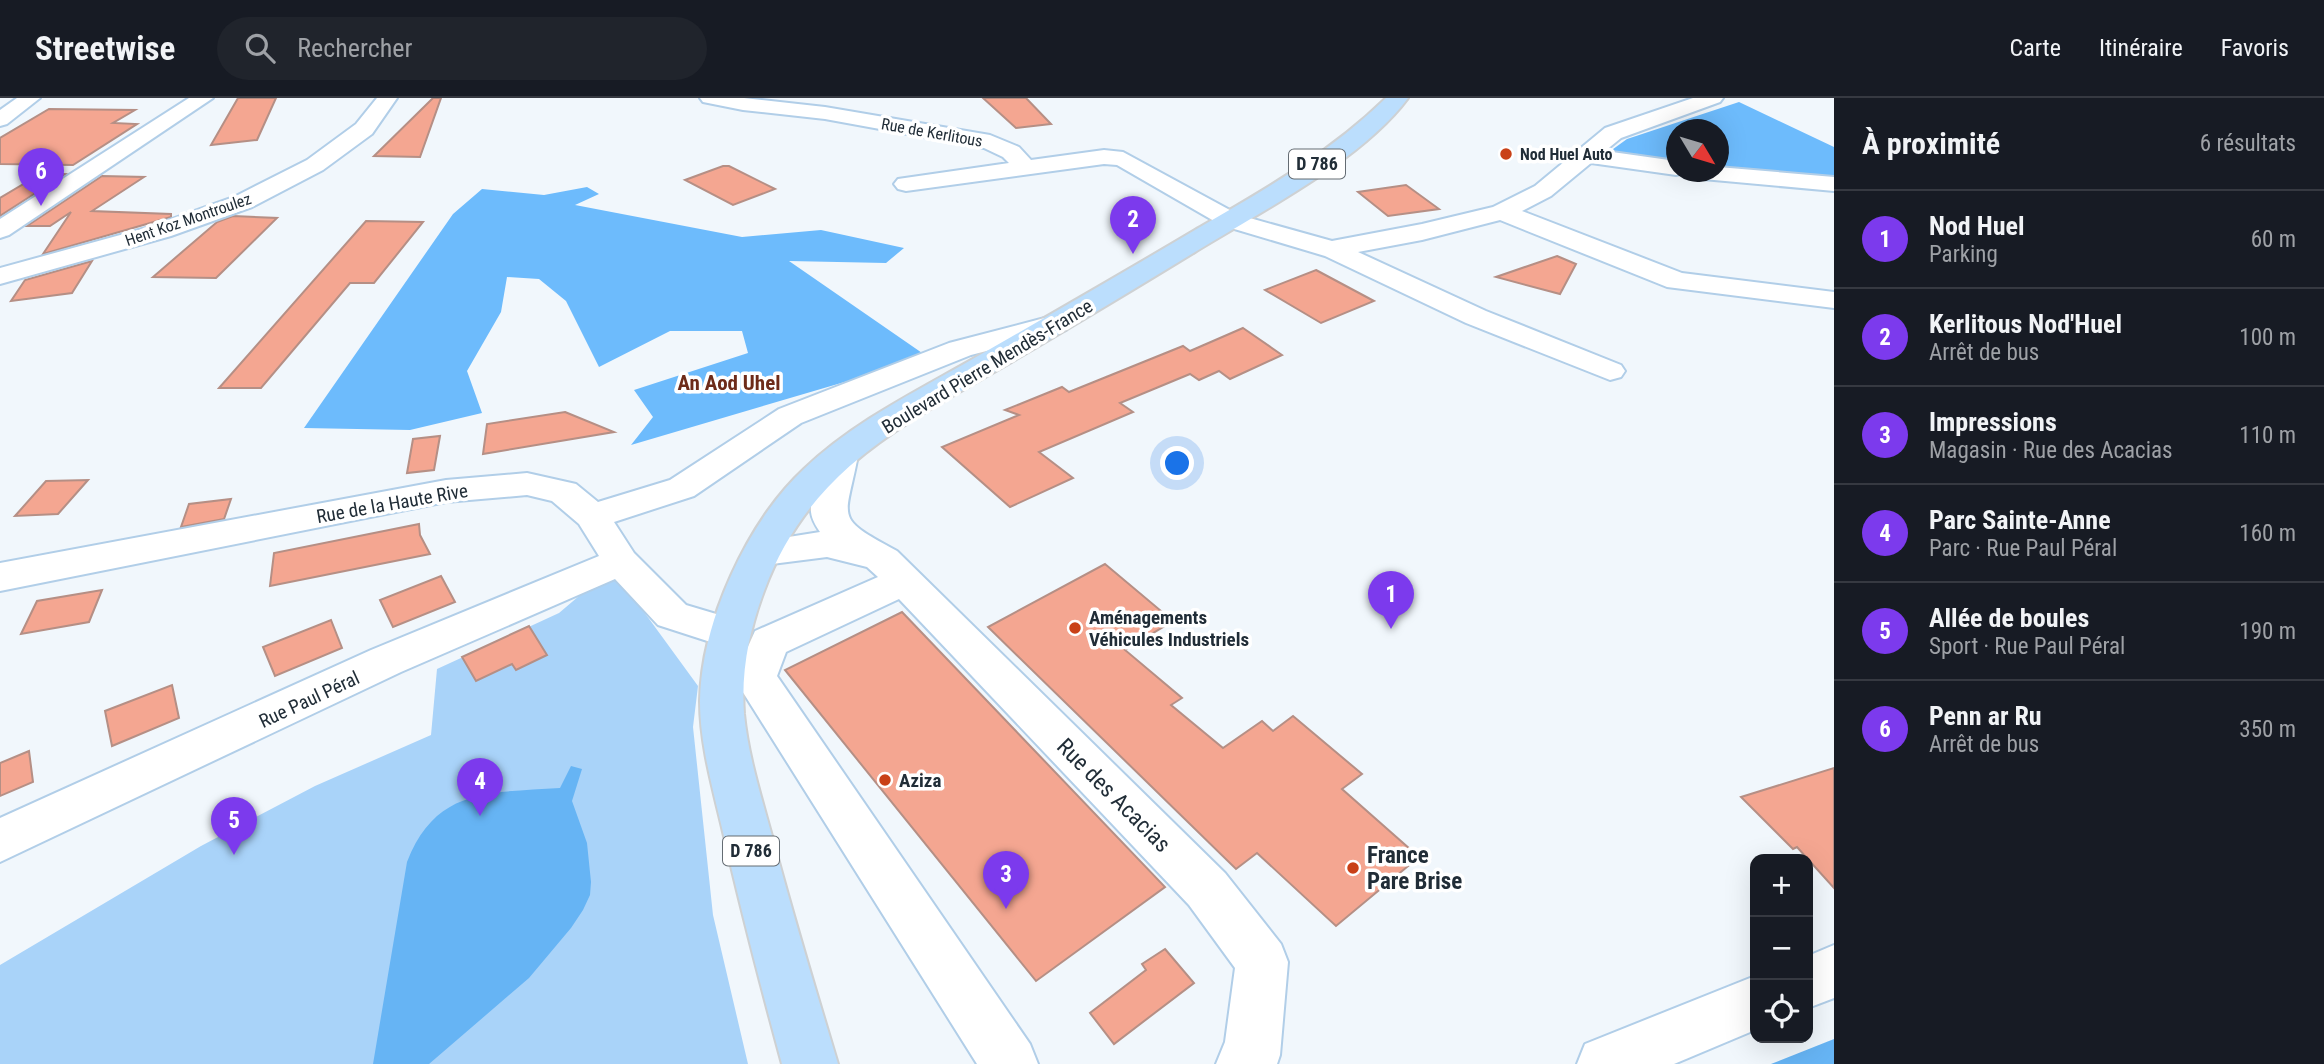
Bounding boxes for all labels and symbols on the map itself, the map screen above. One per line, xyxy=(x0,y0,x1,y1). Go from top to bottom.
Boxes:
street label: Rue de Kerlitous xyxy=(880,114,984,151)
north arrow xyxy=(1666,119,1729,182)
place label: Nod Huel Auto xyxy=(1520,145,1612,164)
marker: Nod Huel Auto xyxy=(1498,146,1514,162)
pin: 6 xyxy=(18,148,64,206)
road number: D 786 xyxy=(1289,150,1345,178)
street label: Hent Koz Montroulez xyxy=(123,189,254,250)
pin: 2 xyxy=(1110,196,1156,254)
street label: Boulevard Pierre Mendès-France xyxy=(878,294,1097,439)
district label: An Aod Uhel xyxy=(677,371,781,395)
your location xyxy=(1160,446,1194,480)
street label: Rue de la Haute Rive xyxy=(315,479,470,528)
pin: 1 xyxy=(1368,571,1414,629)
place label: Aménagements Véhicules Industriels xyxy=(1089,606,1249,651)
marker: Aménagements Véhicules Industriels xyxy=(1067,620,1083,636)
street label: Rue Paul Péral xyxy=(255,666,363,733)
street label: Rue des Acacias xyxy=(1051,733,1176,858)
pin: 4 xyxy=(457,758,503,816)
place label: Aziza xyxy=(899,769,941,792)
marker: Aziza xyxy=(877,772,893,788)
pin: 5 xyxy=(211,797,257,855)
road number: D 786 xyxy=(723,836,779,866)
place label: France Pare Brise xyxy=(1367,842,1462,895)
pin: 3 xyxy=(983,851,1029,909)
marker: France Pare Brise xyxy=(1345,860,1361,876)

